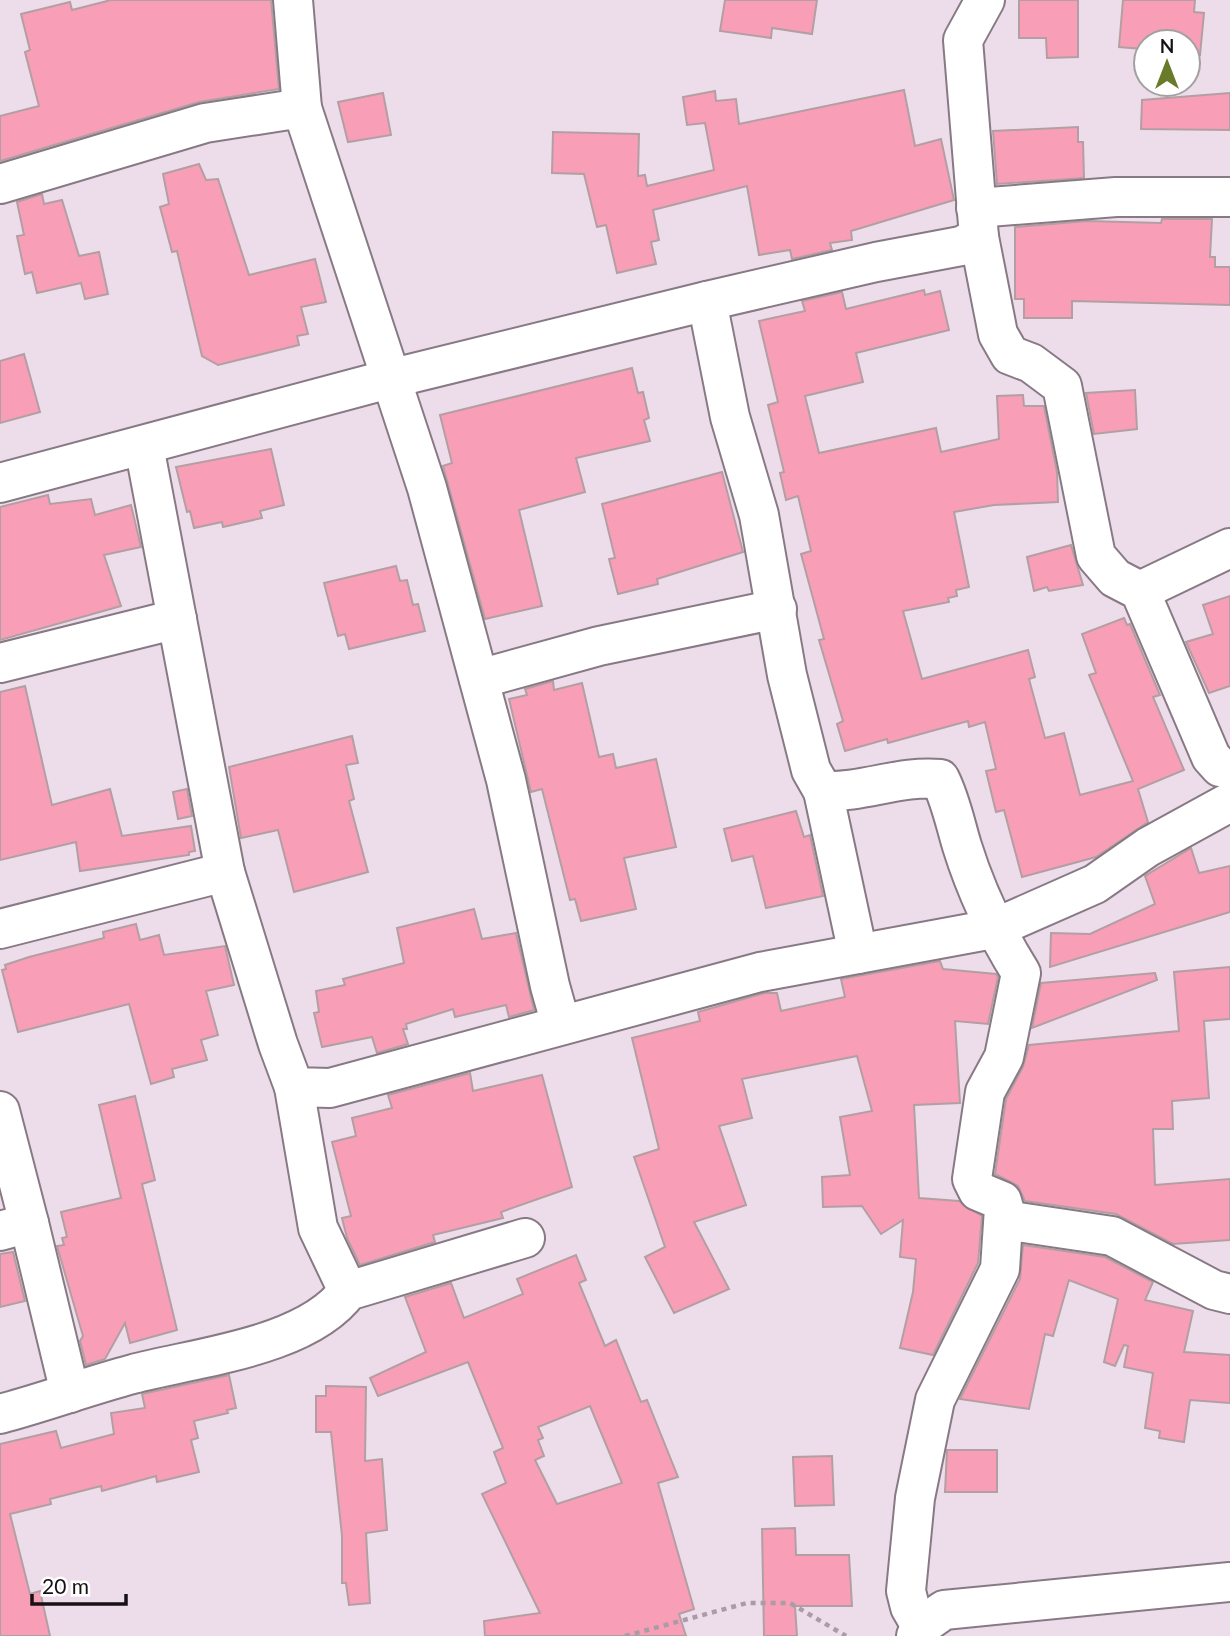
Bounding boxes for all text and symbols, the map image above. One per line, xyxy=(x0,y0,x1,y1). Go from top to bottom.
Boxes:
north arrow xyxy=(1132,28,1202,98)
text: N xyxy=(1160,34,1174,57)
scale bar xyxy=(32,1562,126,1606)
text: 20 m xyxy=(42,1573,89,1598)

